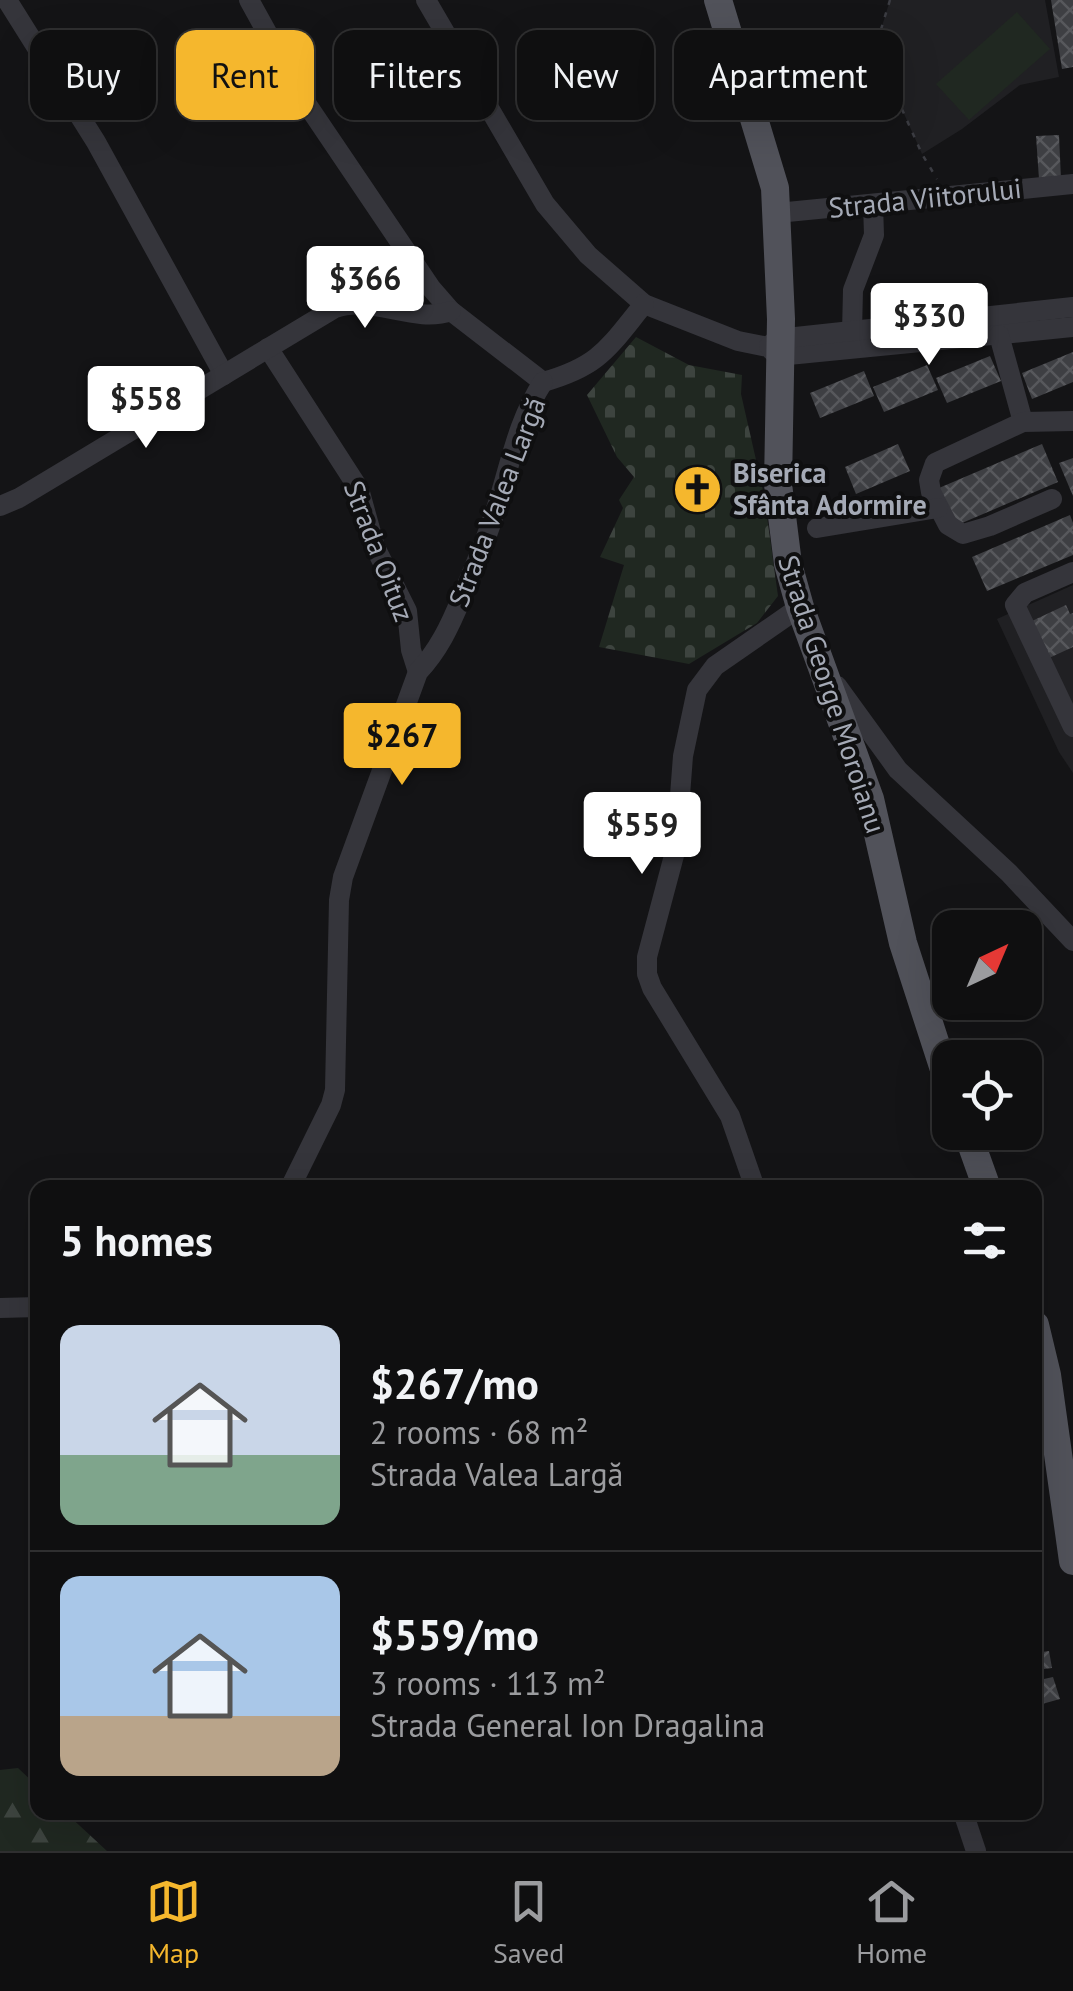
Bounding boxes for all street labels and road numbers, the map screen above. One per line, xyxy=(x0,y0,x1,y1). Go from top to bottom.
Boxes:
street label: Strada Viitorului xyxy=(827,169,1023,226)
street label: Strada Valea Largă xyxy=(440,392,554,612)
street label: Strada Oituz xyxy=(336,475,423,627)
street label: Strada George Moroianu xyxy=(770,550,895,837)

